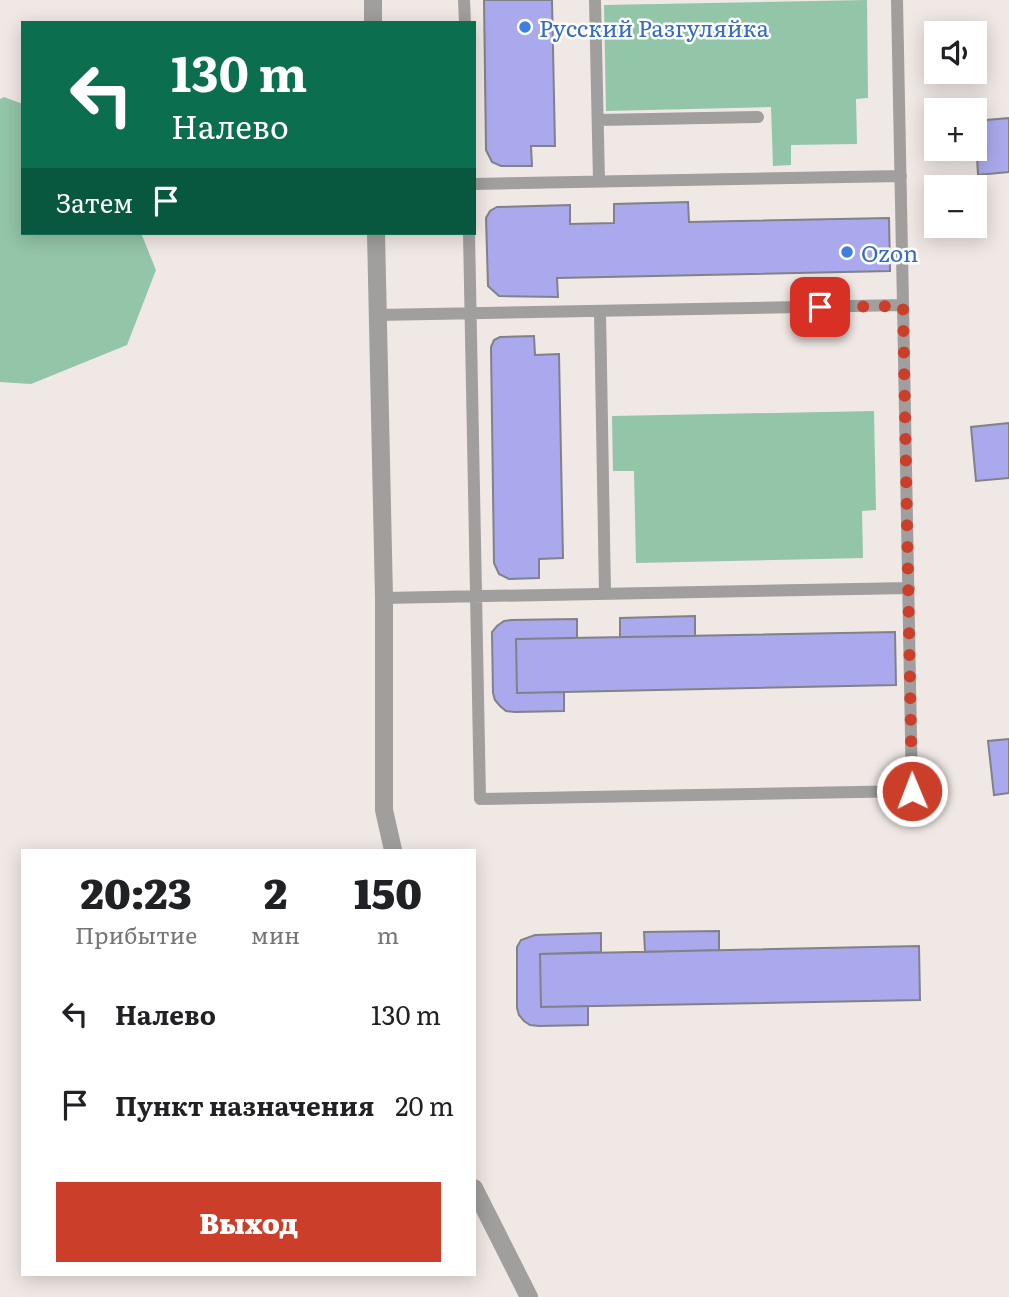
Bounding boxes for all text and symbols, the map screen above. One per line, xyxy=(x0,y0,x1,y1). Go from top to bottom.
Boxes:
place label: Русский Разгуляйка xyxy=(539,10,770,44)
marker: Русский Разгуляйка xyxy=(517,19,533,35)
map controls xyxy=(924,21,987,238)
button: sound xyxy=(924,21,987,84)
text: 130 m xyxy=(171,34,307,107)
icon: left xyxy=(56,49,147,140)
button: + xyxy=(924,98,987,161)
text: Налево xyxy=(171,101,289,149)
button: − xyxy=(924,175,987,238)
text: Затем xyxy=(56,182,133,221)
icon: arrive xyxy=(147,182,185,220)
place label: Ozon xyxy=(861,235,918,269)
marker: Ozon xyxy=(839,244,855,260)
pin xyxy=(790,277,850,337)
icon: arrive xyxy=(801,288,839,326)
position arrow xyxy=(875,754,949,828)
text: 20:23 xyxy=(81,860,192,922)
text: 2 xyxy=(264,860,287,922)
text: 150 xyxy=(354,860,422,922)
text: Прибытие xyxy=(75,917,197,951)
text: мин xyxy=(251,917,300,951)
text: m xyxy=(377,917,399,951)
text: Налево xyxy=(115,994,216,1033)
text: 130 m xyxy=(371,994,441,1033)
icon: left xyxy=(56,995,94,1033)
text: Пункт назначения xyxy=(115,1085,374,1124)
text: 20 m xyxy=(395,1085,454,1124)
icon: arrive xyxy=(56,1086,94,1124)
button: Выход xyxy=(56,1182,441,1262)

